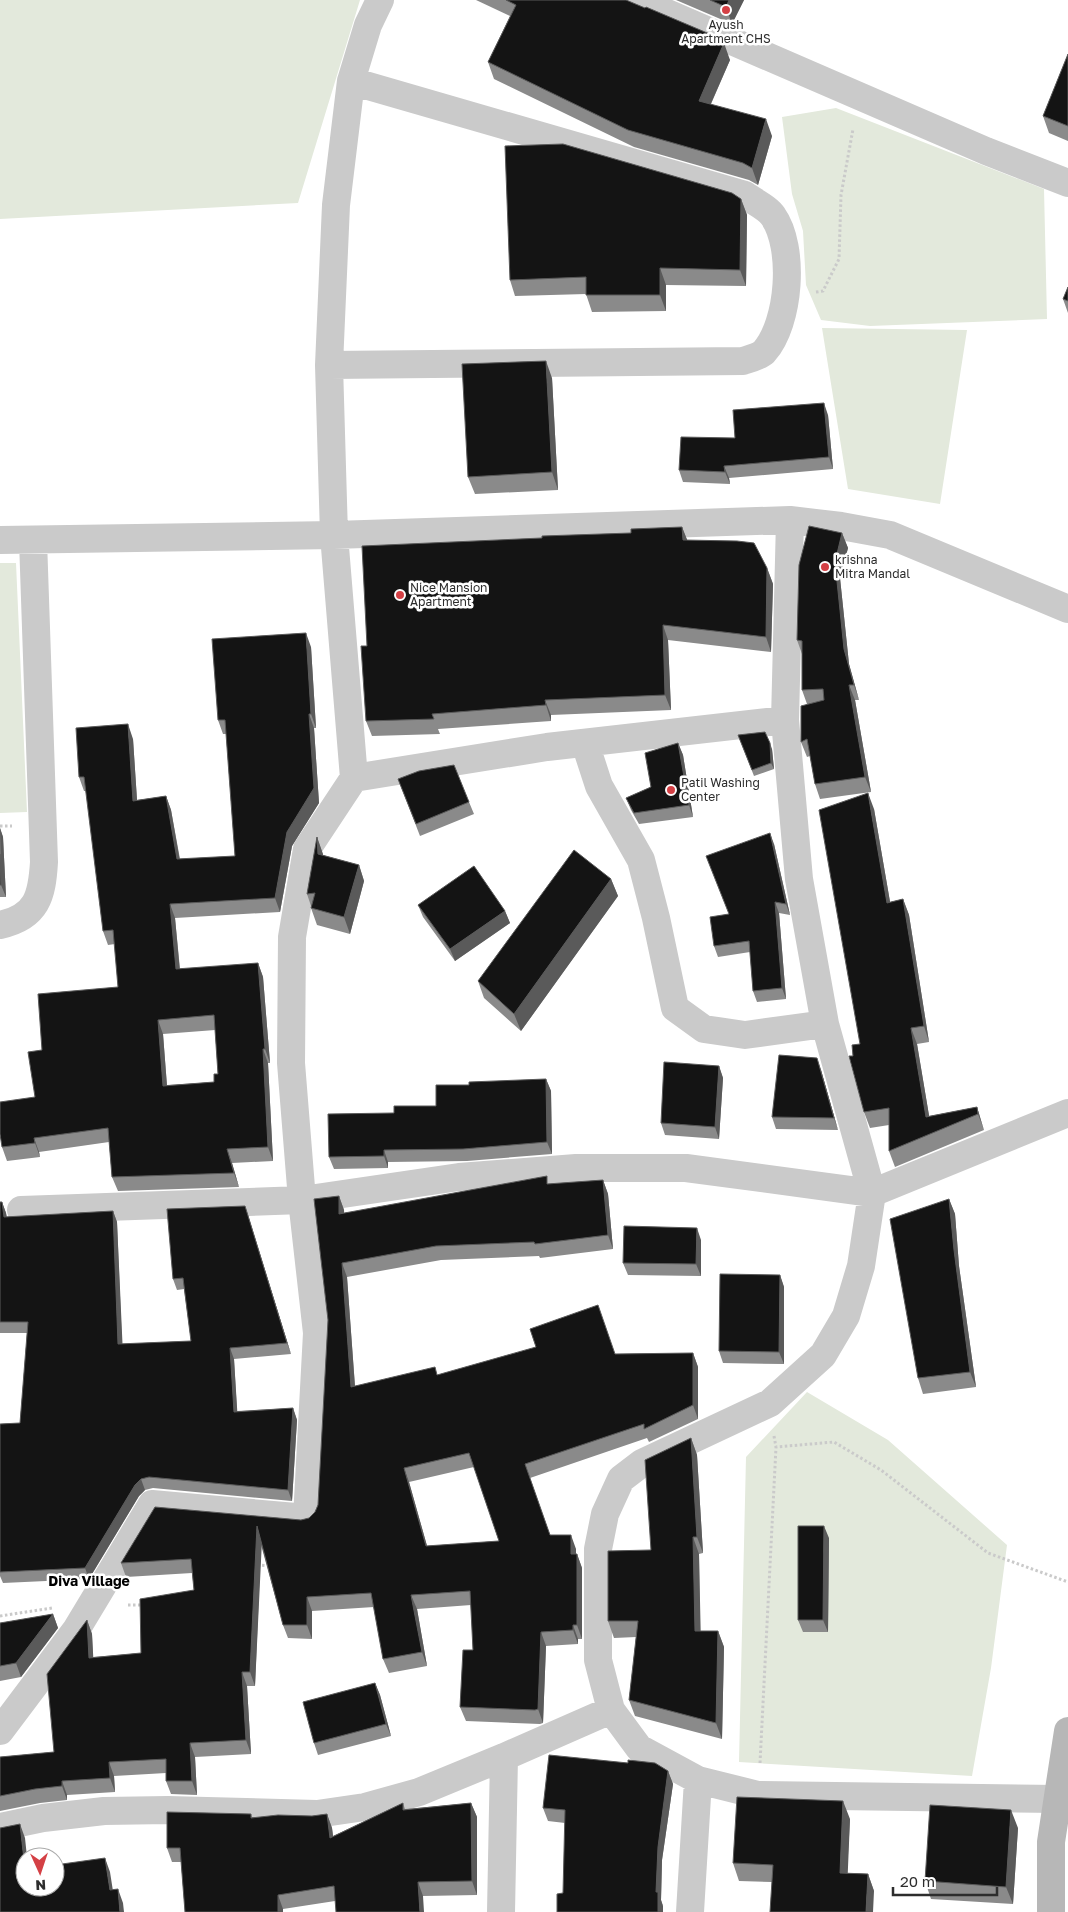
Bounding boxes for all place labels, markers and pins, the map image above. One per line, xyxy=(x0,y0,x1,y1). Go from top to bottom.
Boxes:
marker: Ayush Apartment CHS xyxy=(720,4,732,16)
place label: Ayush Apartment CHS xyxy=(681,17,771,46)
place label: krishna Mitra Mandal xyxy=(835,552,910,581)
marker: krishna Mitra Mandal xyxy=(819,561,831,573)
place label: Nice Mansion Apartment xyxy=(410,580,487,609)
marker: Nice Mansion Apartment xyxy=(394,589,406,601)
place label: Patil Washing Center xyxy=(681,775,760,804)
marker: Patil Washing Center xyxy=(665,784,677,796)

